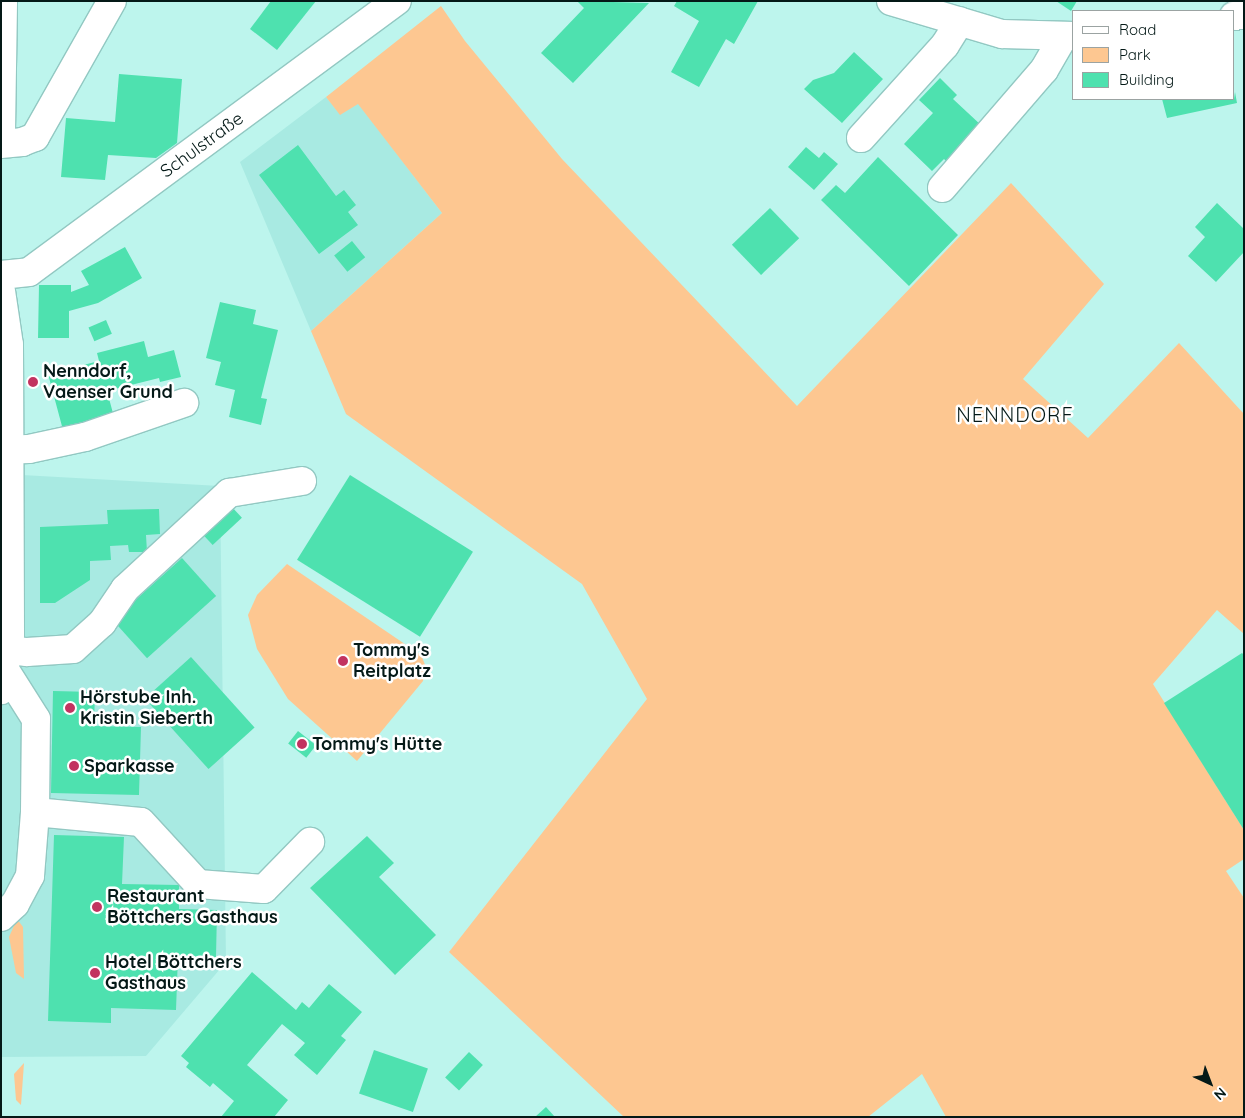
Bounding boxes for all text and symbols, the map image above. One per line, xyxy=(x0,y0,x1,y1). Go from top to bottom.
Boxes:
legend xyxy=(1072,10,1235,100)
text: Road xyxy=(1119,20,1156,39)
text: Park xyxy=(1119,45,1151,64)
text: Building xyxy=(1119,70,1174,89)
street label: Schulstraße xyxy=(156,108,248,182)
place label: Nenndorf, Vaenser Grund xyxy=(43,361,173,404)
marker: Nenndorf, Vaenser Grund xyxy=(27,376,39,388)
district label: NENNDORF xyxy=(955,402,1075,426)
place label: Tommy's Reitplatz xyxy=(353,640,431,682)
marker: Tommy's Reitplatz xyxy=(337,655,349,667)
place label: Hörstube Inh. Kristin Sieberth xyxy=(80,687,213,730)
marker: Hörstube Inh. Kristin Sieberth xyxy=(64,702,76,714)
place label: Tommy's Hütte xyxy=(312,733,442,755)
marker: Tommy's Hütte xyxy=(296,738,308,750)
place label: Sparkasse xyxy=(84,755,175,777)
marker: Sparkasse xyxy=(68,760,80,772)
place label: Restaurant Böttchers Gasthaus xyxy=(107,886,278,929)
marker: Restaurant Böttchers Gasthaus xyxy=(91,901,103,913)
place label: Hotel Böttchers Gasthaus xyxy=(105,952,242,994)
marker: Hotel Böttchers Gasthaus xyxy=(89,967,101,979)
north arrow xyxy=(1185,1058,1235,1108)
text: N xyxy=(1210,1084,1230,1104)

